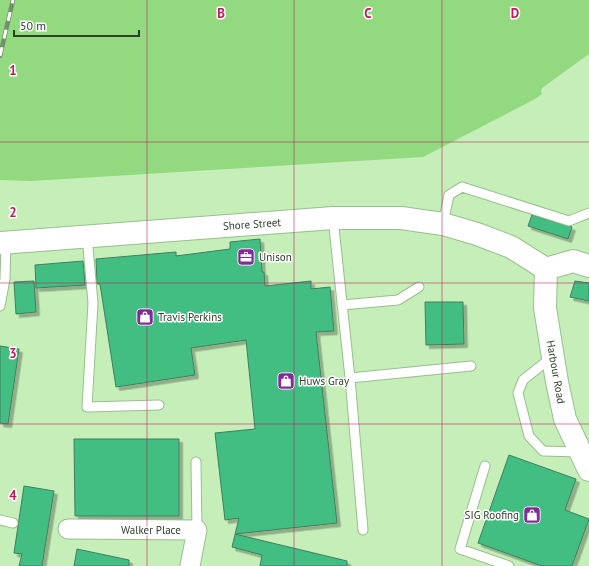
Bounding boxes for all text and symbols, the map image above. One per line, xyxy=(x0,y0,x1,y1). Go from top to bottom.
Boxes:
text: B xyxy=(217,5,225,22)
text: C xyxy=(364,5,372,22)
text: D xyxy=(511,5,519,22)
scale bar xyxy=(14,12,139,38)
text: 50 m xyxy=(20,18,46,33)
text: 1 xyxy=(9,62,17,79)
text: 2 xyxy=(9,204,17,221)
street label: Shore Street xyxy=(223,215,282,233)
office icon: Unison xyxy=(236,247,256,267)
place label: Unison xyxy=(259,250,292,264)
shop icon: Travis Perkins xyxy=(135,307,155,327)
place label: Travis Perkins xyxy=(158,310,222,324)
street label: Harbour Road xyxy=(544,339,568,405)
text: 3 xyxy=(9,345,17,362)
shop icon: Huws Gray xyxy=(276,371,296,391)
place label: Huws Gray xyxy=(299,374,350,388)
text: 4 xyxy=(9,487,17,504)
shop icon: SIG Roofing xyxy=(522,505,542,525)
place label: SIG Roofing xyxy=(465,508,519,522)
street label: Walker Place xyxy=(121,523,181,537)

